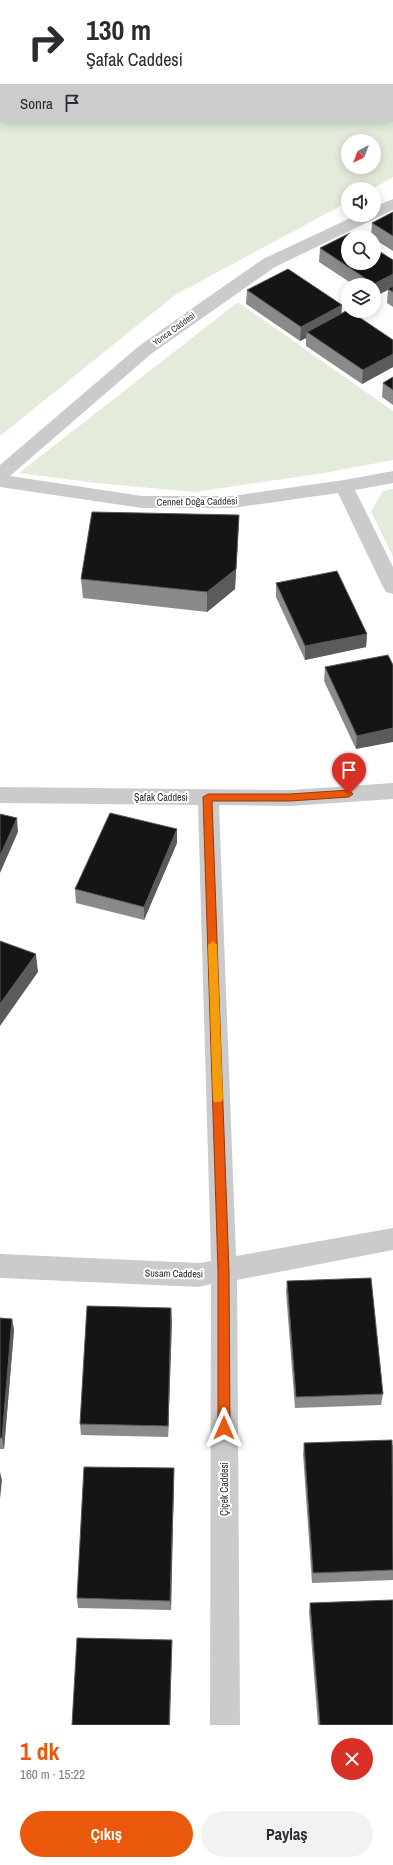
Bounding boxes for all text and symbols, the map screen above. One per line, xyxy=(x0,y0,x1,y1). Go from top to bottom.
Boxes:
text: 130 m xyxy=(86,11,151,49)
icon: right xyxy=(20,16,72,68)
text: Şafak Caddesi xyxy=(86,47,183,72)
icon: arrive xyxy=(61,92,83,114)
text: Sonra xyxy=(20,93,53,114)
north arrow xyxy=(341,134,381,174)
map controls xyxy=(341,134,381,318)
button: sound xyxy=(341,182,381,222)
button: search xyxy=(341,230,381,270)
button: layers xyxy=(341,278,381,318)
street label: Yonca Caddesi xyxy=(150,309,198,349)
street label: Cennet Doğa Caddesi xyxy=(156,494,238,509)
pin xyxy=(332,753,366,794)
icon: arrive xyxy=(338,759,360,781)
street label: Şafak Caddesi xyxy=(134,791,188,804)
street label: Susam Caddesi xyxy=(145,1266,203,1281)
position arrow xyxy=(203,1407,245,1449)
street label: Çiçek Caddesi xyxy=(218,1462,231,1516)
text: 1 dk xyxy=(20,1735,59,1767)
button: close xyxy=(331,1738,373,1780)
text: 160 m · 15:22 xyxy=(20,1766,85,1783)
button: Çıkış xyxy=(20,1811,193,1857)
button: Paylaş xyxy=(201,1811,373,1857)

